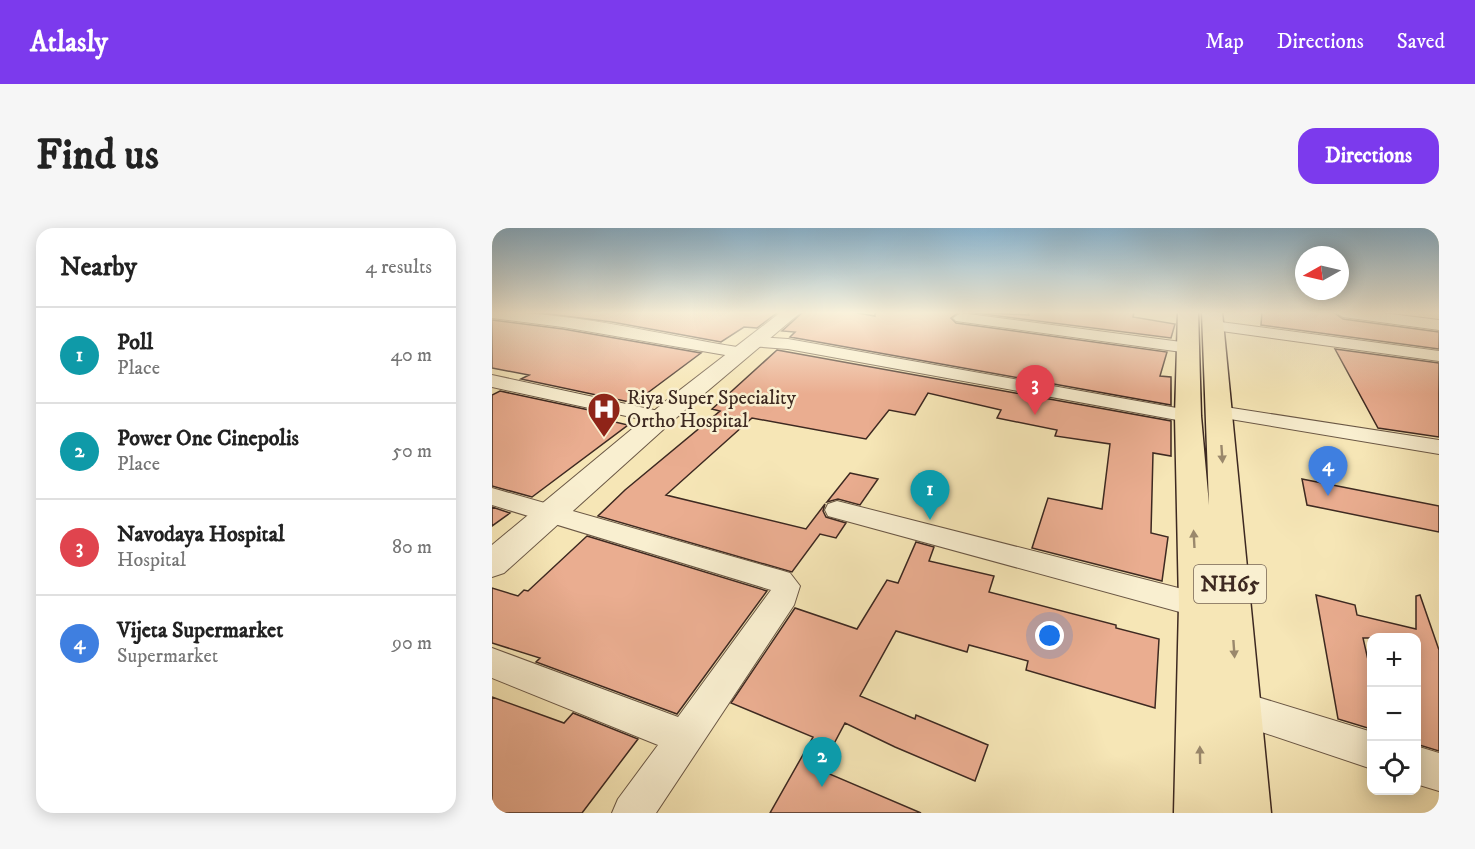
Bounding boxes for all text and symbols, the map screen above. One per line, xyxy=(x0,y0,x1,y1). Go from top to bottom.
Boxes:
text: Atlasly xyxy=(30,25,108,60)
text: Map xyxy=(1205,29,1244,55)
text: Directions xyxy=(1277,29,1364,55)
text: Saved xyxy=(1397,29,1445,55)
button: Directions xyxy=(1298,128,1439,184)
text: Find us xyxy=(36,130,159,182)
north arrow xyxy=(1295,246,1349,300)
text: Nearby xyxy=(60,251,137,284)
text: 4 results xyxy=(365,255,432,280)
text: Poll xyxy=(117,329,153,356)
text: 1 xyxy=(76,343,83,368)
text: 40 m xyxy=(390,343,432,368)
text: Place xyxy=(117,356,160,381)
pin: 3 xyxy=(1016,366,1054,415)
place label: Riya Super Speciality Ortho Hospital xyxy=(627,386,796,434)
hospital icon: Riya Super Speciality Ortho Hospital xyxy=(586,391,622,438)
text: Power One Cinepolis xyxy=(117,425,299,452)
text: 2 xyxy=(75,439,84,464)
text: 50 m xyxy=(392,439,432,464)
one-way arrow xyxy=(1217,445,1227,464)
pin: 4 xyxy=(1308,446,1348,496)
text: Place xyxy=(117,452,160,477)
pin: 1 xyxy=(910,470,950,520)
text: Navodaya Hospital xyxy=(117,521,285,548)
one-way arrow xyxy=(1190,529,1199,548)
text: 3 xyxy=(76,535,83,560)
text: 80 m xyxy=(392,535,432,560)
text: Hospital xyxy=(117,548,186,573)
road number: NH65 xyxy=(1194,565,1266,603)
text: Vijeta Supermarket xyxy=(117,617,283,644)
your location xyxy=(1035,621,1064,650)
text: 4 xyxy=(74,631,85,656)
text: 90 m xyxy=(392,631,432,656)
map controls xyxy=(1367,633,1421,795)
button: + xyxy=(1367,633,1421,687)
one-way arrow xyxy=(1229,639,1239,658)
text: Supermarket xyxy=(117,644,218,669)
button: − xyxy=(1367,687,1421,741)
pin: 2 xyxy=(802,738,842,787)
button: locate xyxy=(1367,741,1421,795)
one-way arrow xyxy=(1195,745,1204,764)

